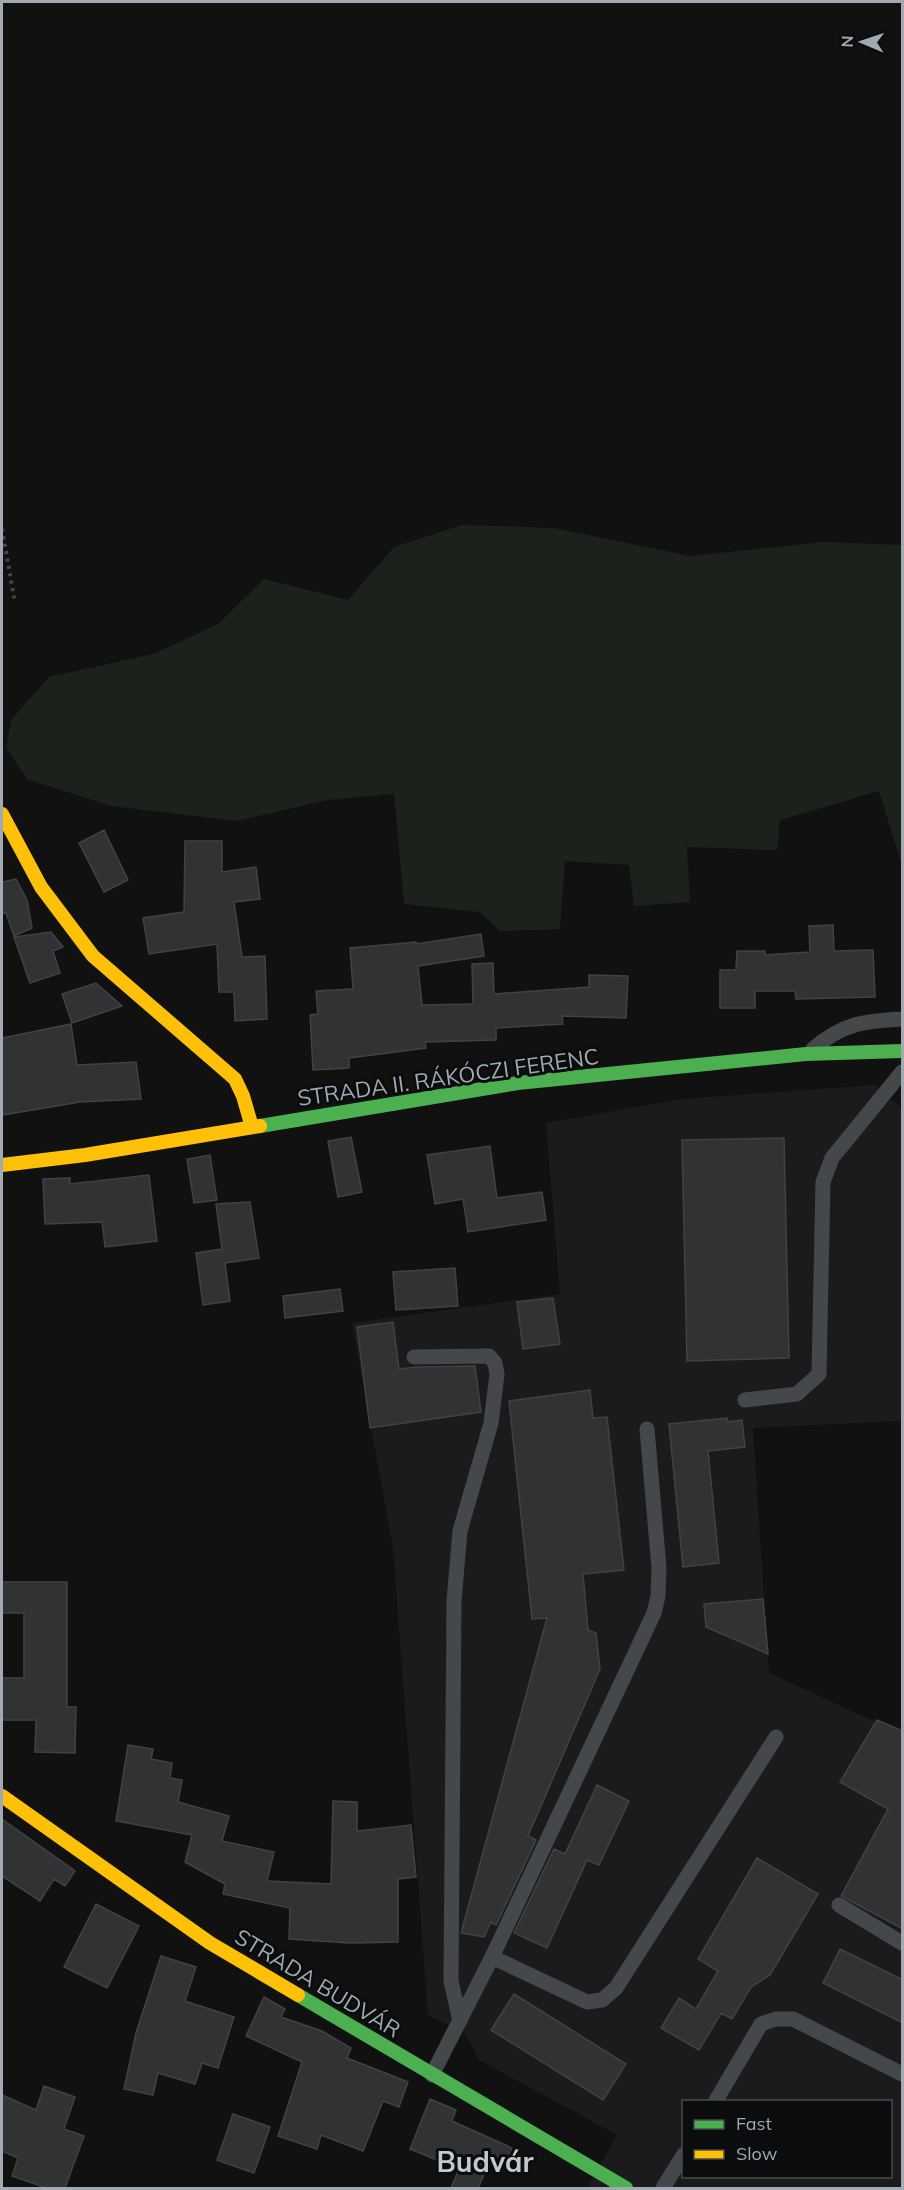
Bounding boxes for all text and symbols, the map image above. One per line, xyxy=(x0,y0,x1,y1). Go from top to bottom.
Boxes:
north arrow xyxy=(832,12,892,72)
text: N xyxy=(837,35,857,48)
street label: STRADA II. RÁKÓCZI FERENC xyxy=(296,1042,600,1112)
street label: STRADA BUDVÁR xyxy=(230,1922,406,2044)
legend xyxy=(682,2100,892,2178)
text: Fast xyxy=(736,2112,772,2135)
text: Slow xyxy=(736,2142,778,2165)
district label: Budvár xyxy=(437,2144,533,2179)

